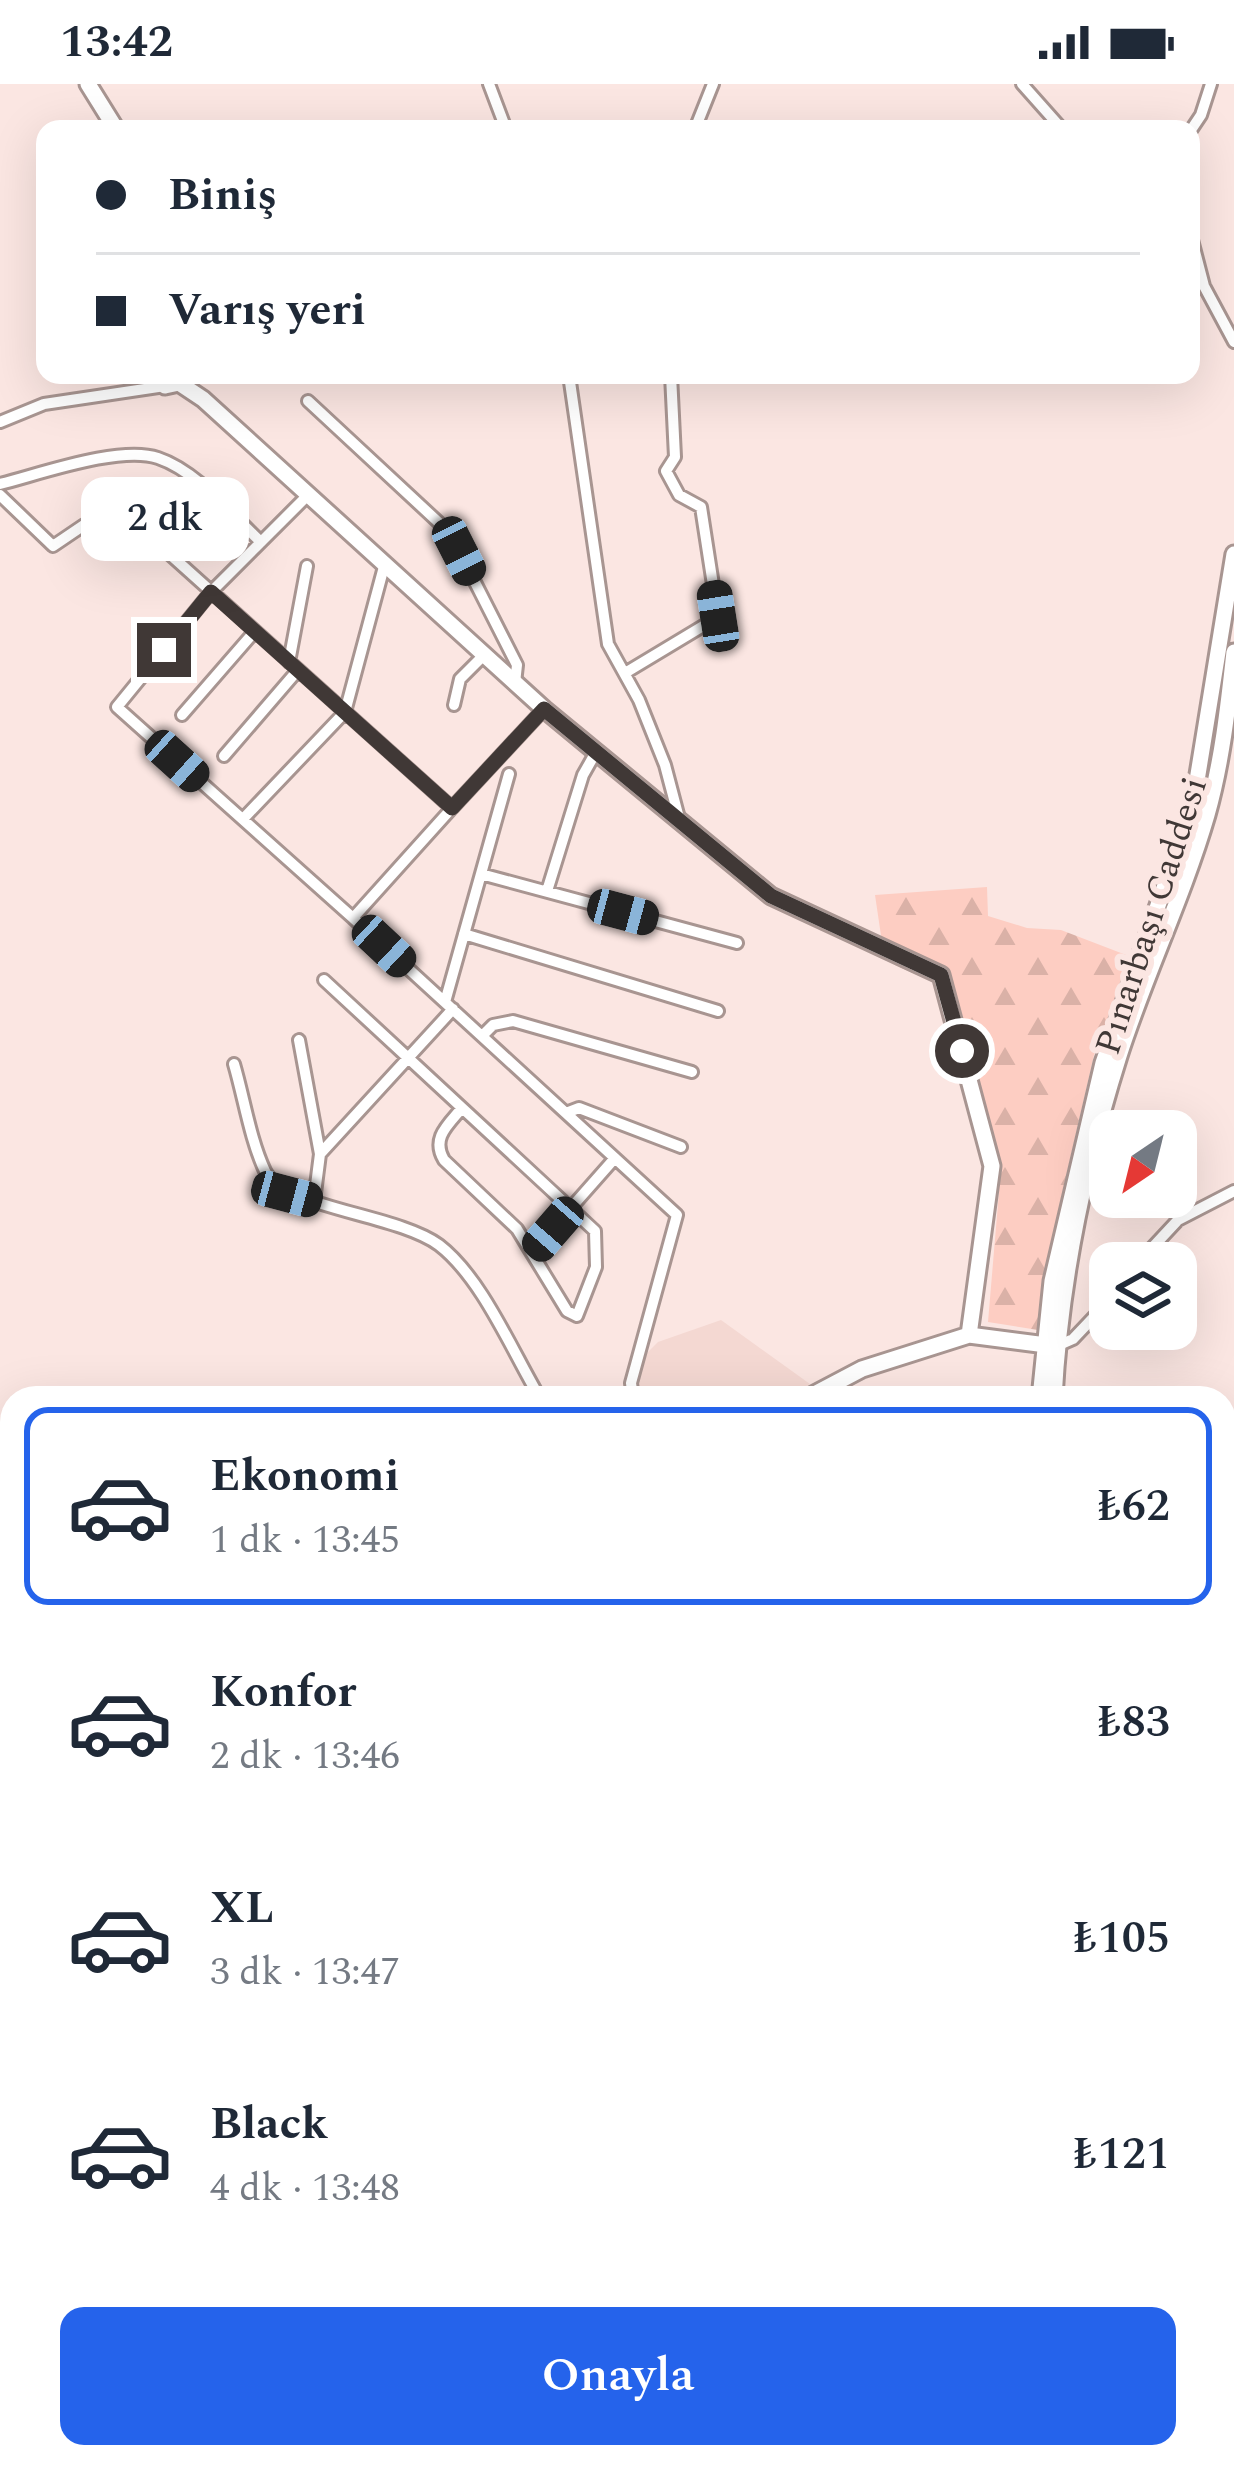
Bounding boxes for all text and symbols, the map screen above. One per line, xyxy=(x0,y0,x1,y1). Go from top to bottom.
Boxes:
text: 13:42 xyxy=(60,8,173,77)
text: Biniş xyxy=(168,161,277,230)
text: Varış yeri xyxy=(168,276,366,345)
callout: 2 dk xyxy=(80,476,248,560)
text: 2 dk xyxy=(127,489,203,548)
car xyxy=(427,511,491,591)
car xyxy=(695,578,741,654)
route end xyxy=(137,623,191,677)
car xyxy=(138,724,216,798)
street label: Pınarbaşı Caddesi xyxy=(1081,770,1223,1062)
car xyxy=(584,885,662,939)
car xyxy=(345,908,423,984)
route start xyxy=(935,1024,989,1078)
north arrow xyxy=(1089,1110,1197,1218)
map controls xyxy=(1089,1110,1197,1350)
car xyxy=(248,1167,326,1221)
car xyxy=(516,1190,590,1268)
button: layers xyxy=(1089,1242,1197,1350)
text: Ekonomi xyxy=(210,1442,399,1511)
icon: car xyxy=(66,1452,174,1560)
text: ₺62 xyxy=(1098,1472,1170,1541)
text: 1 dk · 13:45 xyxy=(210,1511,400,1570)
text: Konfor xyxy=(210,1658,356,1727)
icon: car xyxy=(66,1668,174,1776)
text: ₺83 xyxy=(1098,1688,1170,1757)
text: 2 dk · 13:46 xyxy=(210,1727,400,1786)
text: XL xyxy=(210,1874,274,1943)
icon: car xyxy=(66,1884,174,1992)
text: ₺105 xyxy=(1074,1904,1170,1973)
text: 3 dk · 13:47 xyxy=(210,1943,400,2002)
text: Black xyxy=(210,2090,328,2159)
icon: car xyxy=(66,2100,174,2208)
text: ₺121 xyxy=(1074,2120,1170,2189)
text: 4 dk · 13:48 xyxy=(210,2159,400,2218)
button: Onayla xyxy=(60,2307,1176,2445)

